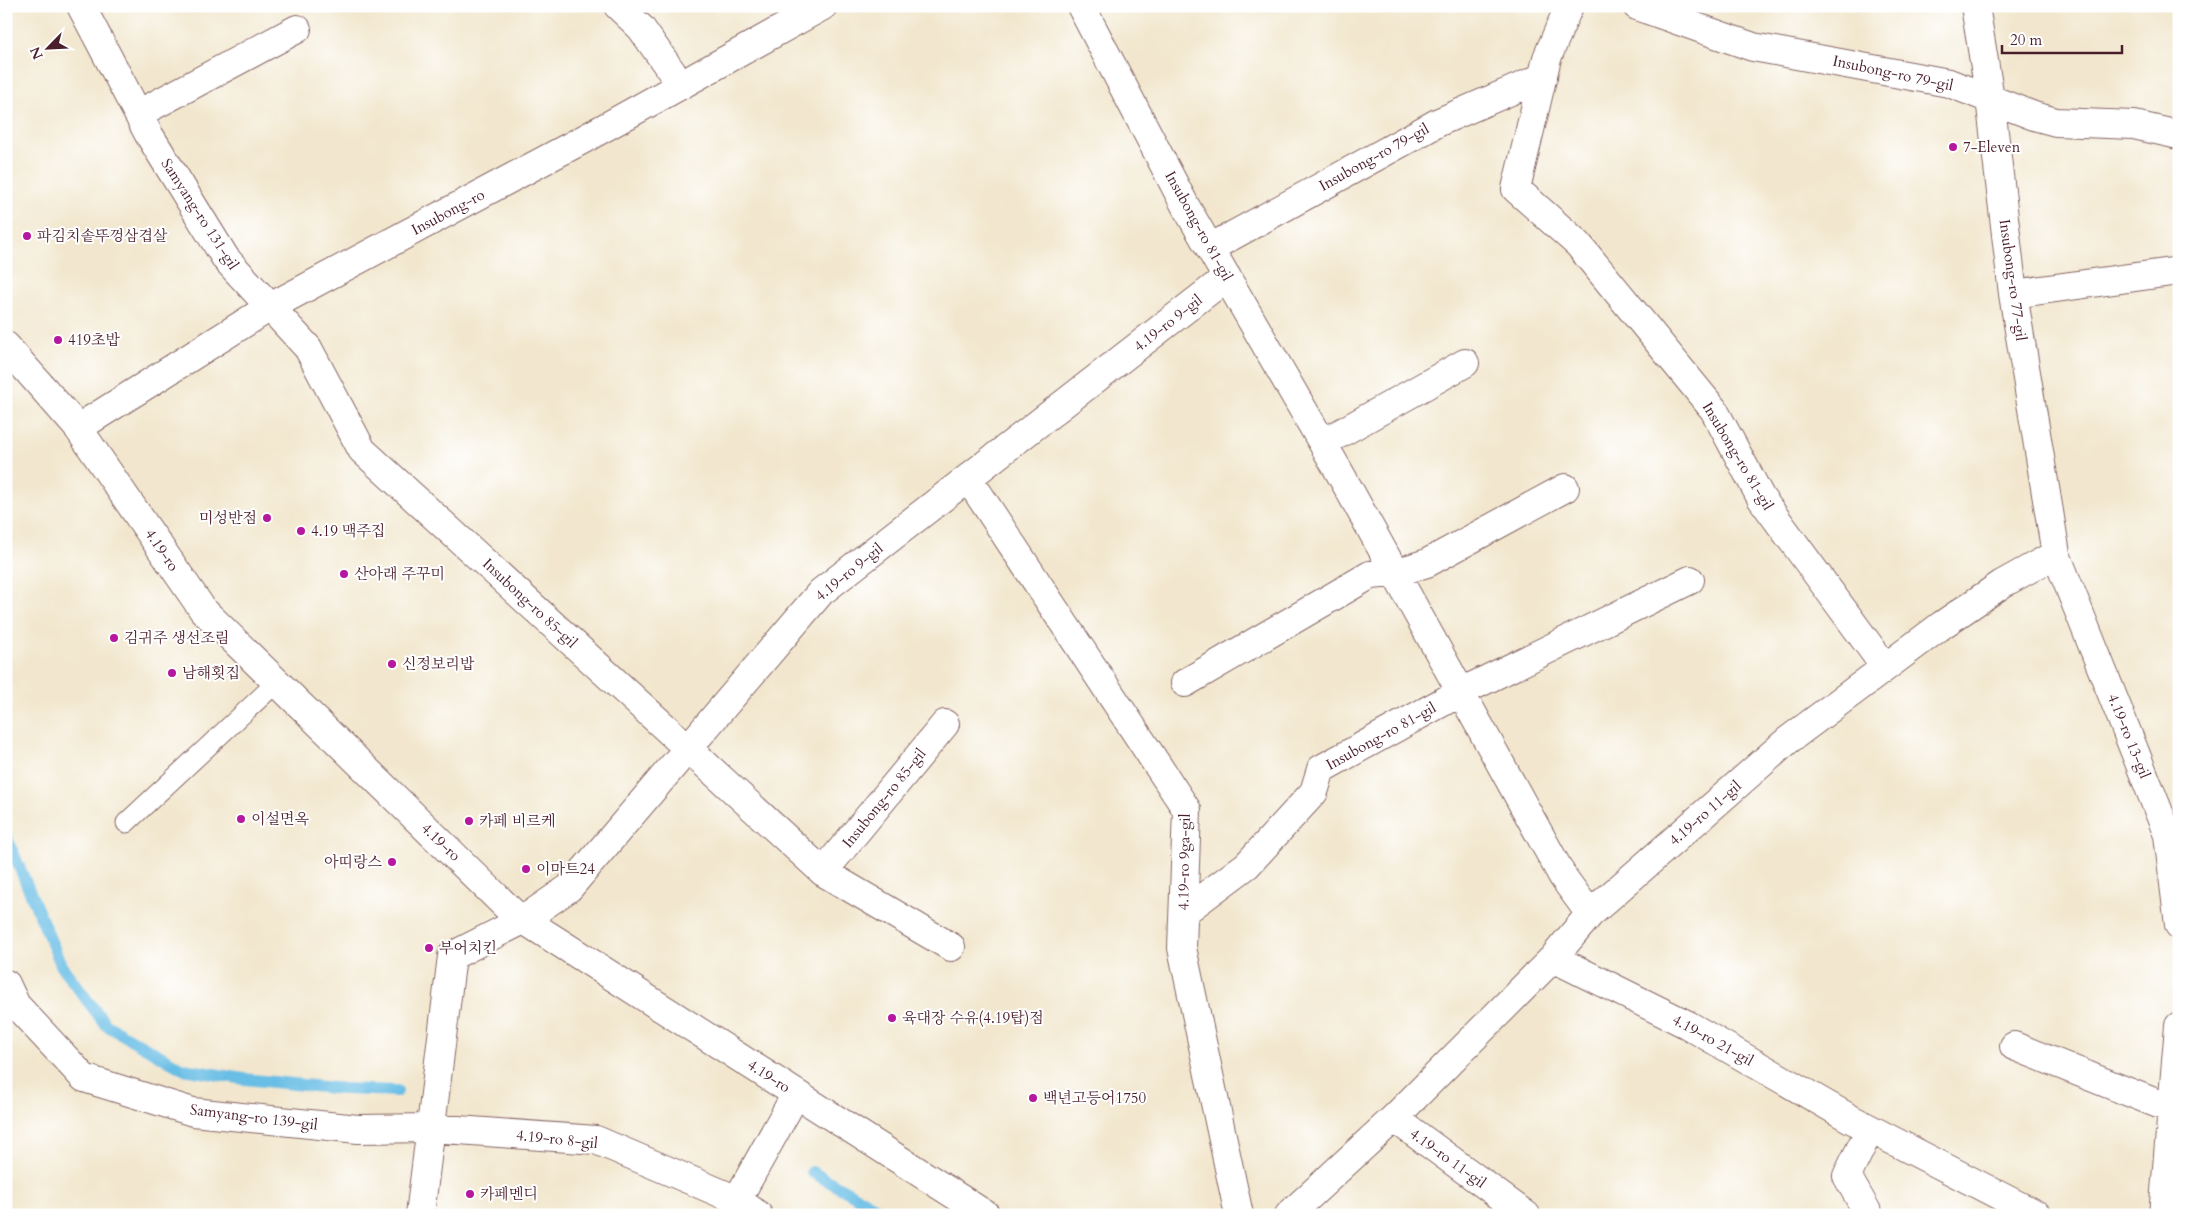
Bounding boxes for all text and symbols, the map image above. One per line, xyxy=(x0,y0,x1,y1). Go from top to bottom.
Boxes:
north arrow xyxy=(22,22,72,72)
scale bar xyxy=(2002,22,2122,54)
text: 20 m xyxy=(2010,30,2042,50)
text: N xyxy=(25,44,48,63)
street label: Insubong-ro 79-gil xyxy=(1831,50,1955,96)
street label: Insubong-ro 79-gil xyxy=(1315,118,1433,196)
place label: 7-Eleven xyxy=(1963,137,2021,157)
marker: 7-Eleven xyxy=(1947,141,1959,153)
street label: Samyang-ro 131-gil xyxy=(157,155,243,273)
street label: Insubong-ro 81-gil xyxy=(1160,167,1238,285)
street label: Insubong-ro xyxy=(408,184,488,240)
street label: Insubong-ro 77-gil xyxy=(1995,218,2031,342)
place label: 파김치솥뚜껑삼겹살 xyxy=(37,226,168,246)
marker: 파김치솥뚜껑삼겹살 xyxy=(21,230,33,242)
street label: 4.19-ro 9-gil xyxy=(1130,290,1207,356)
place label: 419초밥 xyxy=(68,330,121,350)
marker: 419초밥 xyxy=(52,334,64,346)
street label: Insubong-ro 81-gil xyxy=(1698,398,1778,514)
place label: 미성반점 xyxy=(199,508,257,528)
marker: 미성반점 xyxy=(261,512,273,524)
place label: 4.19 맥주집 xyxy=(311,521,385,541)
street label: 4.19-ro xyxy=(141,525,183,575)
marker: 4.19 맥주집 xyxy=(295,525,307,537)
street label: 4.19-ro 9-gil xyxy=(811,538,887,606)
street label: Insubong-ro 85-gil xyxy=(478,554,582,652)
place label: 산아래 주꾸미 xyxy=(354,564,445,584)
marker: 산아래 주꾸미 xyxy=(338,568,350,580)
place label: 김귀주 생선조림 xyxy=(124,628,229,648)
marker: 김귀주 생선조림 xyxy=(108,632,120,644)
place label: 신정보리밥 xyxy=(402,654,475,674)
marker: 신정보리밥 xyxy=(386,658,398,670)
place label: 남해횟집 xyxy=(182,663,240,683)
marker: 남해횟집 xyxy=(166,667,178,679)
street label: 4.19-ro 13-gil xyxy=(2103,691,2155,781)
street label: Insubong-ro 81-gil xyxy=(1322,697,1440,775)
street label: Insubong-ro 85-gil xyxy=(838,744,931,852)
street label: 4.19-ro 11-gil xyxy=(1665,776,1746,850)
place label: 이설면옥 xyxy=(251,809,309,829)
place label: 카페 비르케 xyxy=(479,811,555,831)
marker: 이설면옥 xyxy=(235,813,247,825)
street label: 4.19-ro 9ga-gil xyxy=(1173,813,1195,911)
marker: 카페 비르케 xyxy=(463,815,475,827)
street label: 4.19-ro xyxy=(417,818,465,866)
place label: 아띠랑스 xyxy=(324,852,383,872)
marker: 아띠랑스 xyxy=(386,856,398,868)
place label: 이마트24 xyxy=(536,859,595,879)
marker: 이마트24 xyxy=(520,863,532,875)
place label: 부어치킨 xyxy=(439,938,497,958)
marker: 부어치킨 xyxy=(423,942,435,954)
place label: 육대장 수유(4.19탑)점 xyxy=(902,1008,1044,1028)
street label: 4.19-ro 21-gil xyxy=(1669,1010,1757,1071)
marker: 육대장 수유(4.19탑)점 xyxy=(886,1012,898,1024)
street label: 4.19-ro xyxy=(744,1055,794,1097)
place label: 백년고등어1750 xyxy=(1043,1088,1146,1108)
marker: 백년고등어1750 xyxy=(1027,1092,1039,1104)
street label: Samyang-ro 139-gil xyxy=(189,1099,319,1135)
street label: 4.19-ro 11-gil xyxy=(1406,1124,1490,1193)
street label: 4.19-ro 8-gil xyxy=(515,1125,599,1153)
place label: 카페멘디 xyxy=(480,1184,538,1204)
marker: 카페멘디 xyxy=(464,1188,476,1200)

